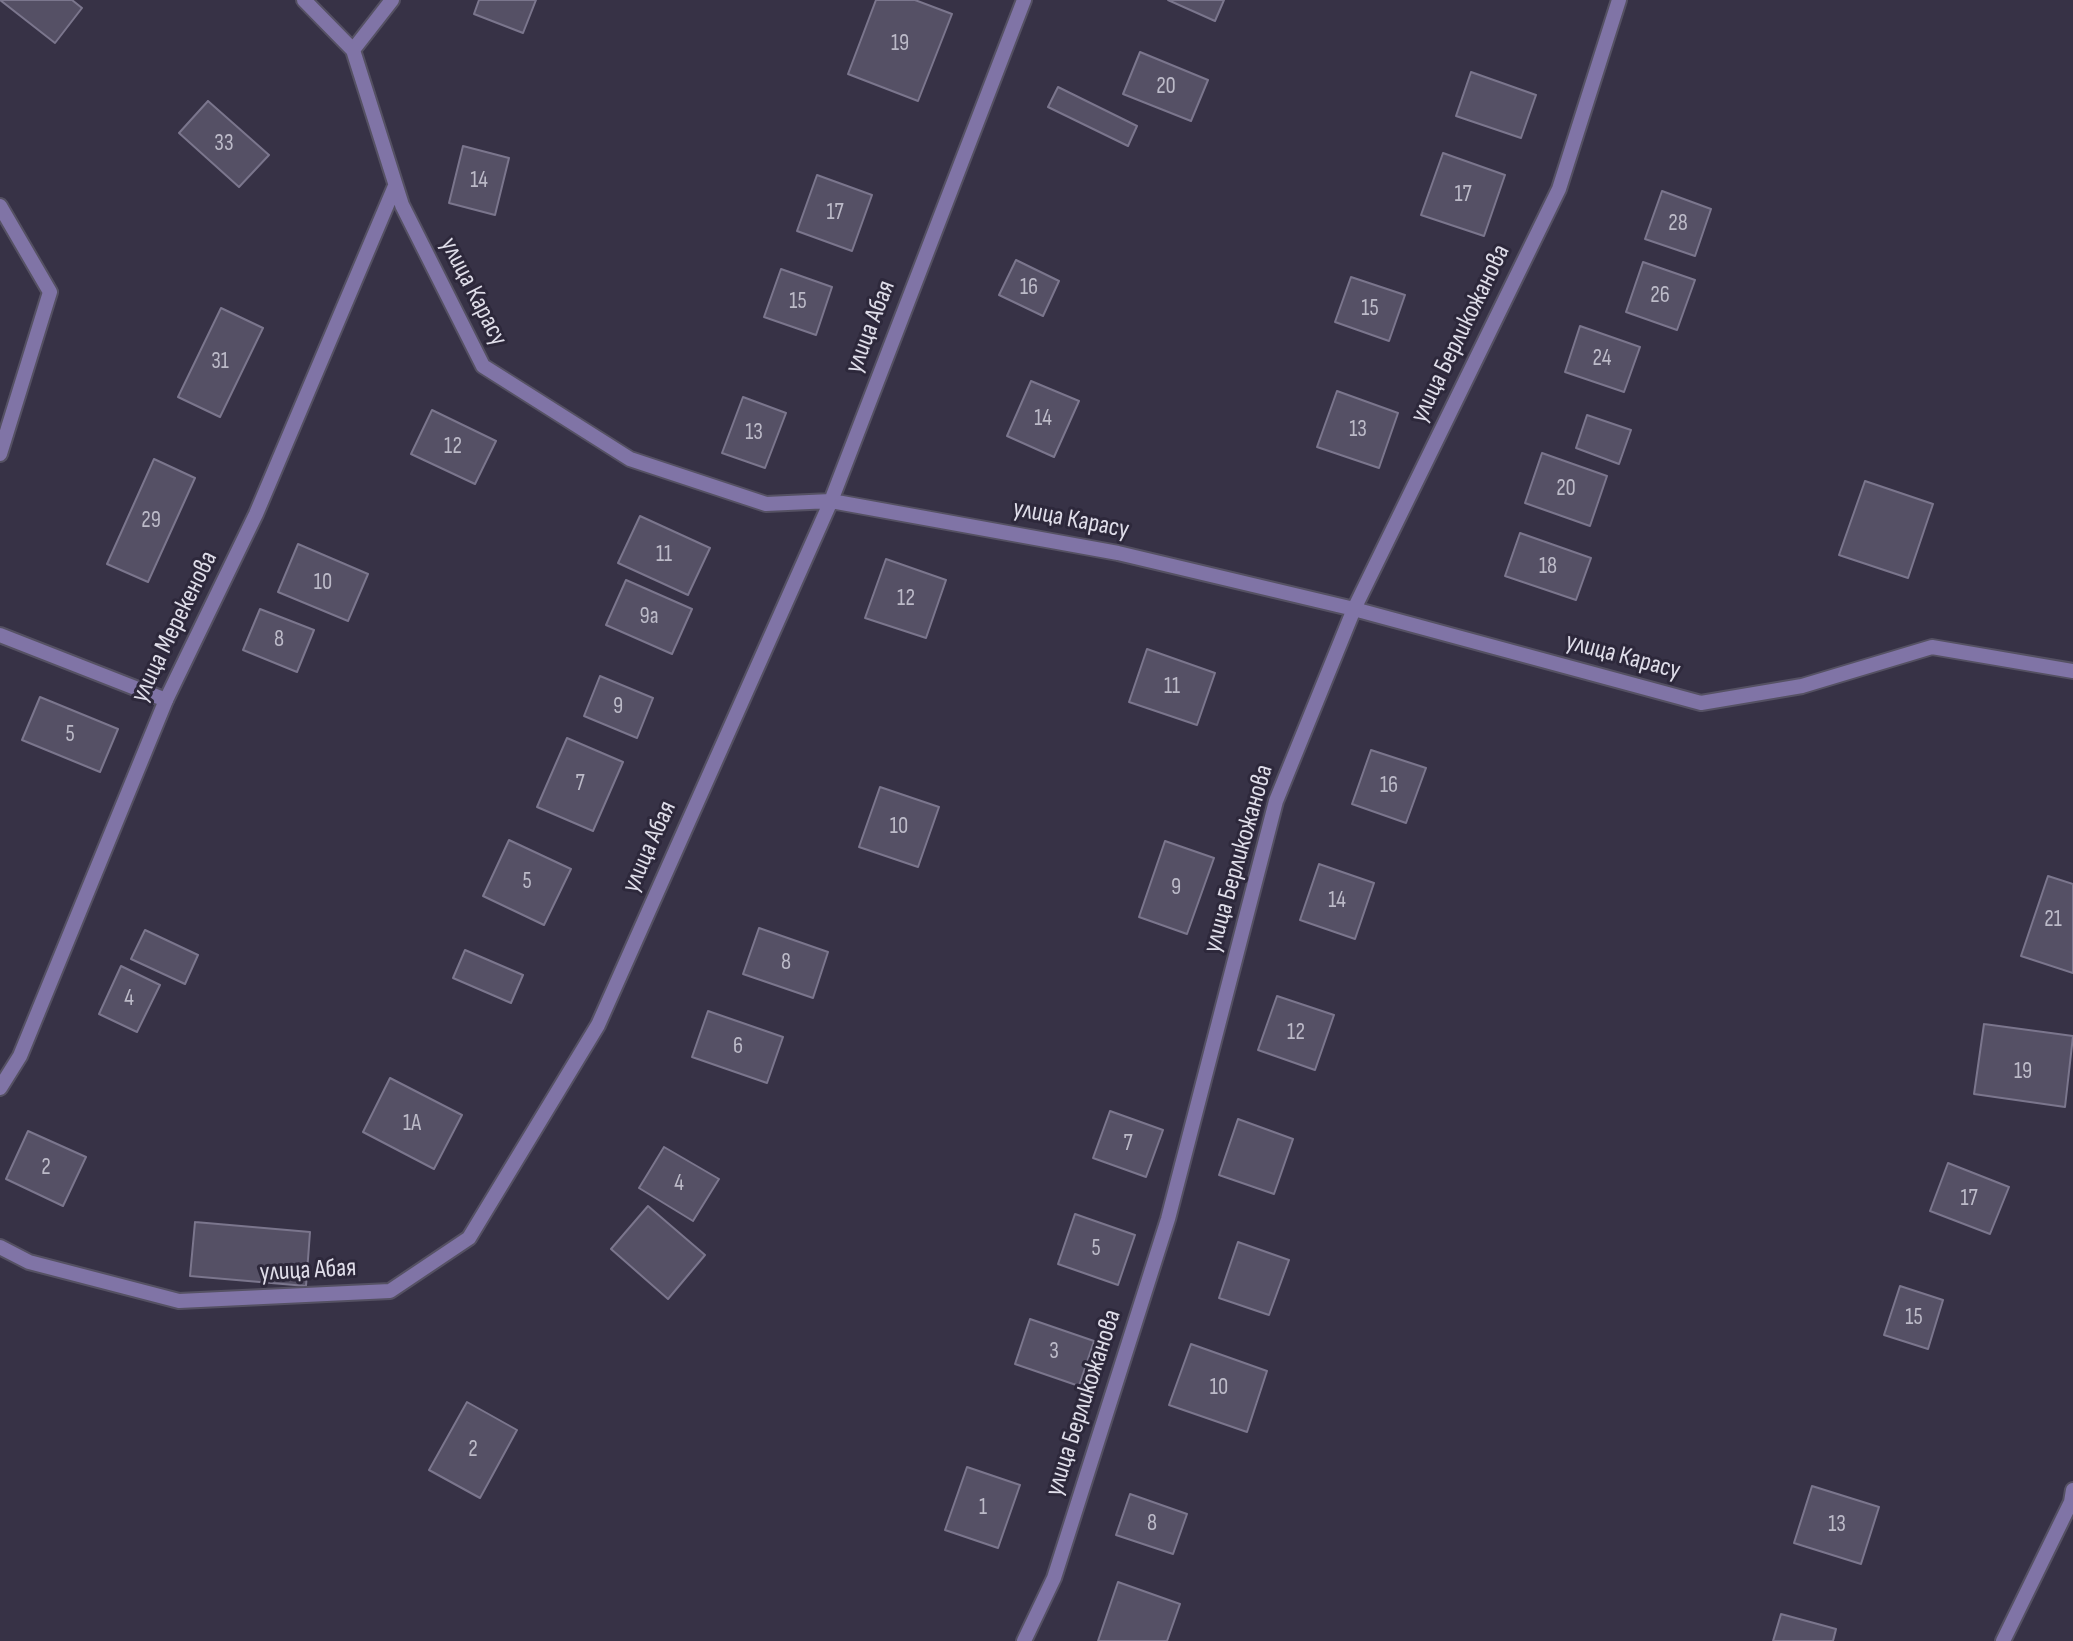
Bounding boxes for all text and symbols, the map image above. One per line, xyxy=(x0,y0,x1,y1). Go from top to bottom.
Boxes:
house number: 19 xyxy=(891,30,909,58)
house number: 20 xyxy=(1156,73,1176,101)
house number: 33 xyxy=(214,130,234,158)
house number: 14 xyxy=(470,167,488,195)
house number: 17 xyxy=(1454,181,1472,209)
house number: 17 xyxy=(826,199,844,227)
house number: 28 xyxy=(1668,210,1688,238)
street label: улица Карасу xyxy=(432,233,514,351)
street label: улица Берликожанова xyxy=(1404,240,1518,428)
house number: 16 xyxy=(1020,274,1038,302)
street label: улица Абая xyxy=(839,276,903,378)
house number: 26 xyxy=(1650,282,1670,310)
house number: 15 xyxy=(789,288,807,316)
house number: 15 xyxy=(1361,295,1379,323)
house number: 24 xyxy=(1593,345,1611,373)
house number: 31 xyxy=(211,348,229,376)
house number: 14 xyxy=(1034,405,1052,433)
house number: 13 xyxy=(1349,416,1367,444)
house number: 13 xyxy=(745,419,763,447)
house number: 12 xyxy=(444,433,462,461)
house number: 20 xyxy=(1556,475,1576,503)
street label: улица Карасу xyxy=(1010,493,1132,547)
house number: 29 xyxy=(141,507,161,535)
house number: 11 xyxy=(656,541,672,569)
street label: улица Мерекенова xyxy=(125,546,225,708)
house number: 18 xyxy=(1539,553,1557,581)
house number: 10 xyxy=(314,569,332,597)
house number: 12 xyxy=(897,585,915,613)
house number: 9а xyxy=(639,603,659,631)
house number: 8 xyxy=(274,626,284,654)
street label: улица Карасу xyxy=(1562,627,1684,687)
house number: 11 xyxy=(1164,673,1180,701)
house number: 9 xyxy=(613,693,623,721)
house number: 5 xyxy=(65,721,75,749)
street label: улица Берликожанова xyxy=(1197,761,1281,957)
house number: 7 xyxy=(575,770,585,798)
house number: 16 xyxy=(1380,772,1398,800)
street label: улица Абая xyxy=(616,796,684,898)
house number: 10 xyxy=(890,813,908,841)
house number: 5 xyxy=(522,868,532,896)
house number: 9 xyxy=(1171,874,1181,902)
house number: 14 xyxy=(1328,887,1346,915)
house number: 21 xyxy=(2044,906,2062,934)
house number: 8 xyxy=(781,949,791,977)
house number: 4 xyxy=(124,985,134,1013)
house number: 12 xyxy=(1287,1019,1305,1047)
house number: 6 xyxy=(733,1033,743,1061)
house number: 19 xyxy=(2014,1058,2032,1086)
house number: 1А xyxy=(403,1110,421,1138)
house number: 7 xyxy=(1123,1130,1133,1158)
house number: 2 xyxy=(41,1154,51,1182)
house number: 4 xyxy=(674,1170,684,1198)
house number: 17 xyxy=(1960,1185,1978,1213)
house number: 5 xyxy=(1091,1235,1101,1263)
street label: улица Абая xyxy=(259,1253,357,1289)
house number: 15 xyxy=(1905,1304,1923,1332)
street label: улица Берликожанова xyxy=(1039,1306,1129,1500)
house number: 3 xyxy=(1049,1338,1059,1366)
house number: 10 xyxy=(1210,1374,1228,1402)
house number: 2 xyxy=(468,1436,478,1464)
house number: 1 xyxy=(979,1494,987,1522)
house number: 8 xyxy=(1147,1510,1157,1538)
house number: 13 xyxy=(1828,1511,1846,1539)

